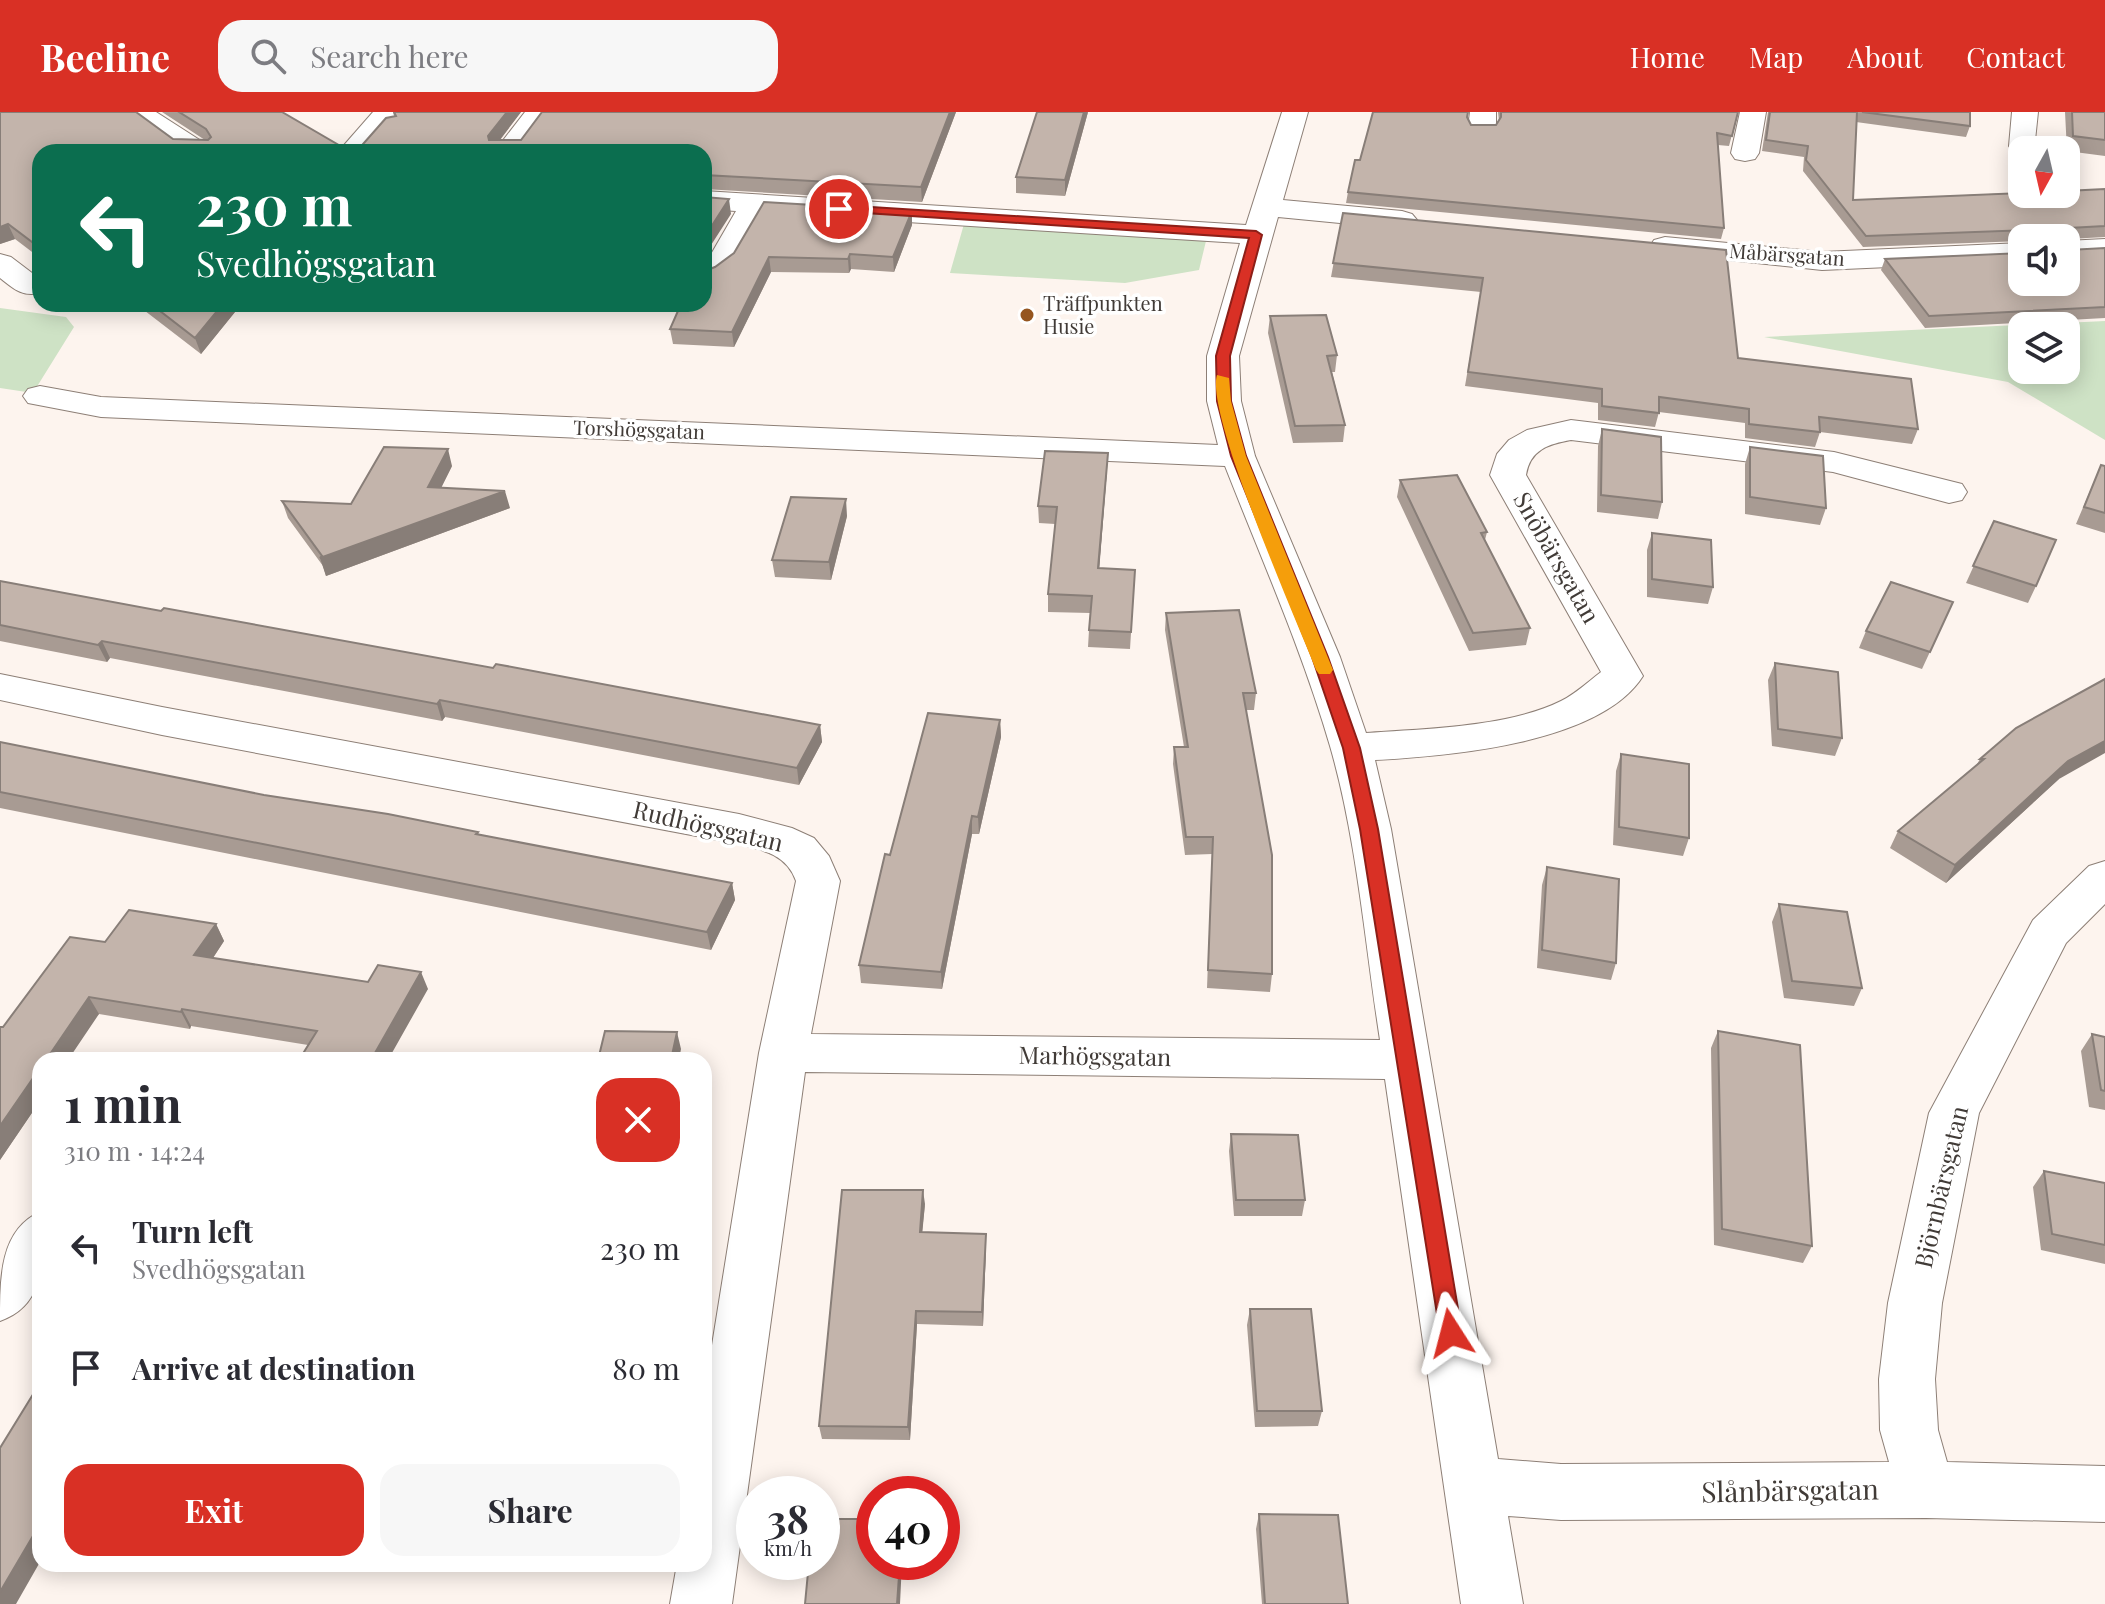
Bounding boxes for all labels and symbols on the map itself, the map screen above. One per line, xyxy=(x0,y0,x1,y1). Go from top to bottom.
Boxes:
north arrow xyxy=(2008,136,2080,208)
pin xyxy=(805,175,873,243)
street label: Måbärsgatan xyxy=(1728,236,1846,271)
place label: Träffpunkten Husie xyxy=(1043,289,1163,339)
marker: Träffpunkten Husie xyxy=(1018,306,1036,324)
street label: Torshögsgatan xyxy=(573,413,705,444)
street label: Snöbärsgatan xyxy=(1507,486,1608,628)
street label: Rudhögsgatan xyxy=(630,792,787,858)
street label: Marhögsgatan xyxy=(1018,1038,1172,1072)
street label: Björnbärsgatan xyxy=(1906,1102,1974,1271)
position arrow xyxy=(1409,1291,1493,1375)
street label: Slånbärsgatan xyxy=(1701,1469,1879,1510)
speed limit sign: 40 xyxy=(856,1476,960,1580)

